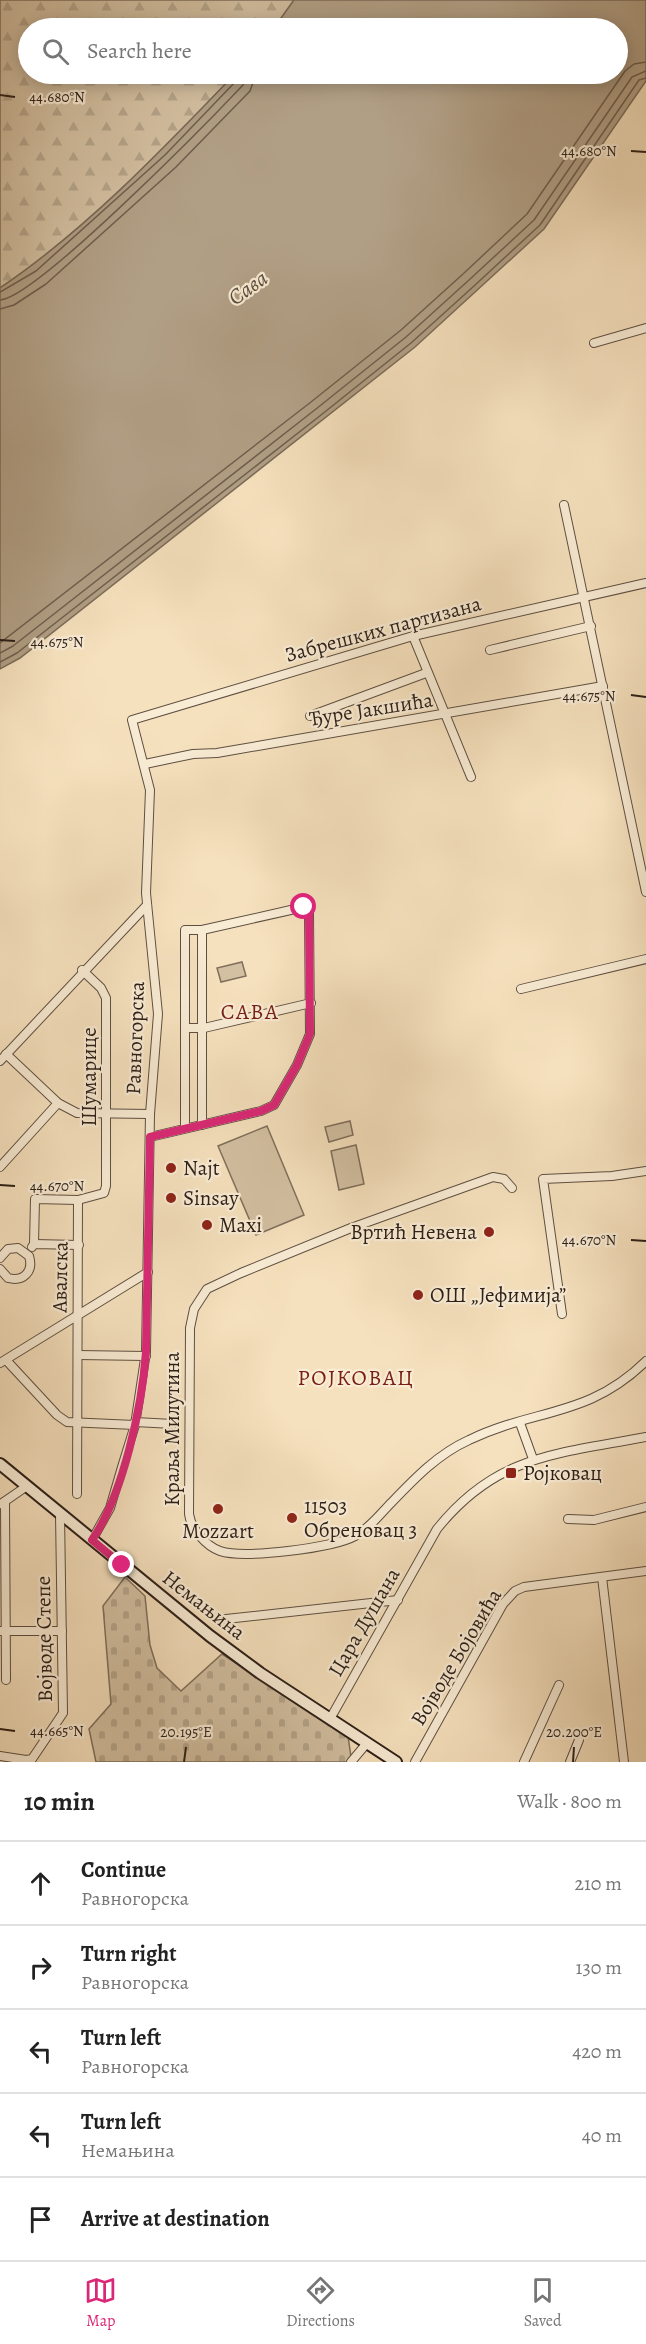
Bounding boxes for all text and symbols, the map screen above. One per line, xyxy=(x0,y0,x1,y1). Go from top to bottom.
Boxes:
search box xyxy=(18,18,628,84)
icon: search xyxy=(39,35,72,68)
text: Search here xyxy=(87,36,192,66)
text: 44.680°N xyxy=(29,87,85,107)
text: 44.680°N xyxy=(561,141,617,161)
water label: Сава xyxy=(222,263,274,313)
street label: Забрешких партизана xyxy=(282,589,485,669)
text: 44.675°N xyxy=(30,632,84,652)
street label: Ђуре Јакшића xyxy=(307,685,435,733)
text: 44.675°N xyxy=(562,686,616,706)
route start xyxy=(290,893,316,919)
street label: Равногорска xyxy=(119,981,151,1095)
district label: САВА xyxy=(221,997,279,1027)
street label: Шумарице xyxy=(75,1027,103,1127)
place label: Najt xyxy=(183,1154,220,1182)
marker: Najt xyxy=(164,1161,178,1175)
text: 44.670°N xyxy=(30,1176,85,1196)
place label: Sinsay xyxy=(183,1184,239,1212)
marker: Sinsay xyxy=(164,1191,178,1205)
place label: Maxi xyxy=(219,1211,262,1239)
marker: Maxi xyxy=(200,1218,214,1232)
place label: Вртић Невена xyxy=(350,1218,477,1246)
marker: Вртић Невена xyxy=(482,1225,496,1239)
text: 44.670°N xyxy=(562,1230,617,1250)
street label: Авалска xyxy=(45,1241,75,1314)
place label: ОШ „Јефимија” xyxy=(430,1281,566,1309)
marker: ОШ „Јефимија” xyxy=(411,1288,425,1302)
street label: Краља Милутина xyxy=(158,1351,186,1506)
district label: РОЈКОВАЦ xyxy=(298,1363,414,1393)
place label: Ројковац xyxy=(523,1459,602,1487)
marker: Ројковац xyxy=(504,1466,518,1480)
place label: 11503 Обреновац 3 xyxy=(304,1492,417,1544)
marker: Mozzart xyxy=(211,1502,225,1516)
marker: 11503 Обреновац 3 xyxy=(285,1511,299,1525)
place label: Mozzart xyxy=(182,1517,254,1545)
route end xyxy=(108,1551,134,1577)
street label: Цара Душана xyxy=(322,1562,407,1681)
street label: Немањина xyxy=(157,1564,252,1646)
street label: Војводе Степе xyxy=(29,1576,59,1702)
street label: Војводе Бојовића xyxy=(404,1583,508,1731)
text: 44.665°N xyxy=(30,1721,84,1741)
text: 20.195°E xyxy=(160,1722,212,1742)
text: 20.200°E xyxy=(546,1722,602,1742)
text: 10 min xyxy=(24,1784,95,1819)
text: Walk · 800 m xyxy=(517,1788,622,1815)
text: Continue xyxy=(81,1855,166,1885)
icon: ahead xyxy=(24,1867,57,1900)
text: 210 m xyxy=(574,1870,622,1897)
text: Равногорска xyxy=(81,1885,189,1912)
text: Turn right xyxy=(81,1939,177,1969)
icon: right xyxy=(24,1951,57,1984)
text: 130 m xyxy=(576,1954,622,1981)
text: Равногорска xyxy=(81,1969,189,1996)
text: Turn left xyxy=(81,2023,161,2053)
icon: left xyxy=(24,2035,57,2068)
text: 420 m xyxy=(572,2038,622,2065)
text: Равногорска xyxy=(81,2053,189,2080)
text: Turn left xyxy=(81,2107,161,2137)
icon: left xyxy=(24,2119,57,2152)
text: 40 m xyxy=(582,2122,622,2149)
text: Немањина xyxy=(81,2137,175,2164)
icon: arrive xyxy=(24,2203,57,2236)
text: Arrive at destination xyxy=(81,2204,270,2234)
tab: Map xyxy=(84,2274,117,2332)
tab: Directions xyxy=(286,2274,355,2332)
tab: Saved xyxy=(524,2274,562,2332)

